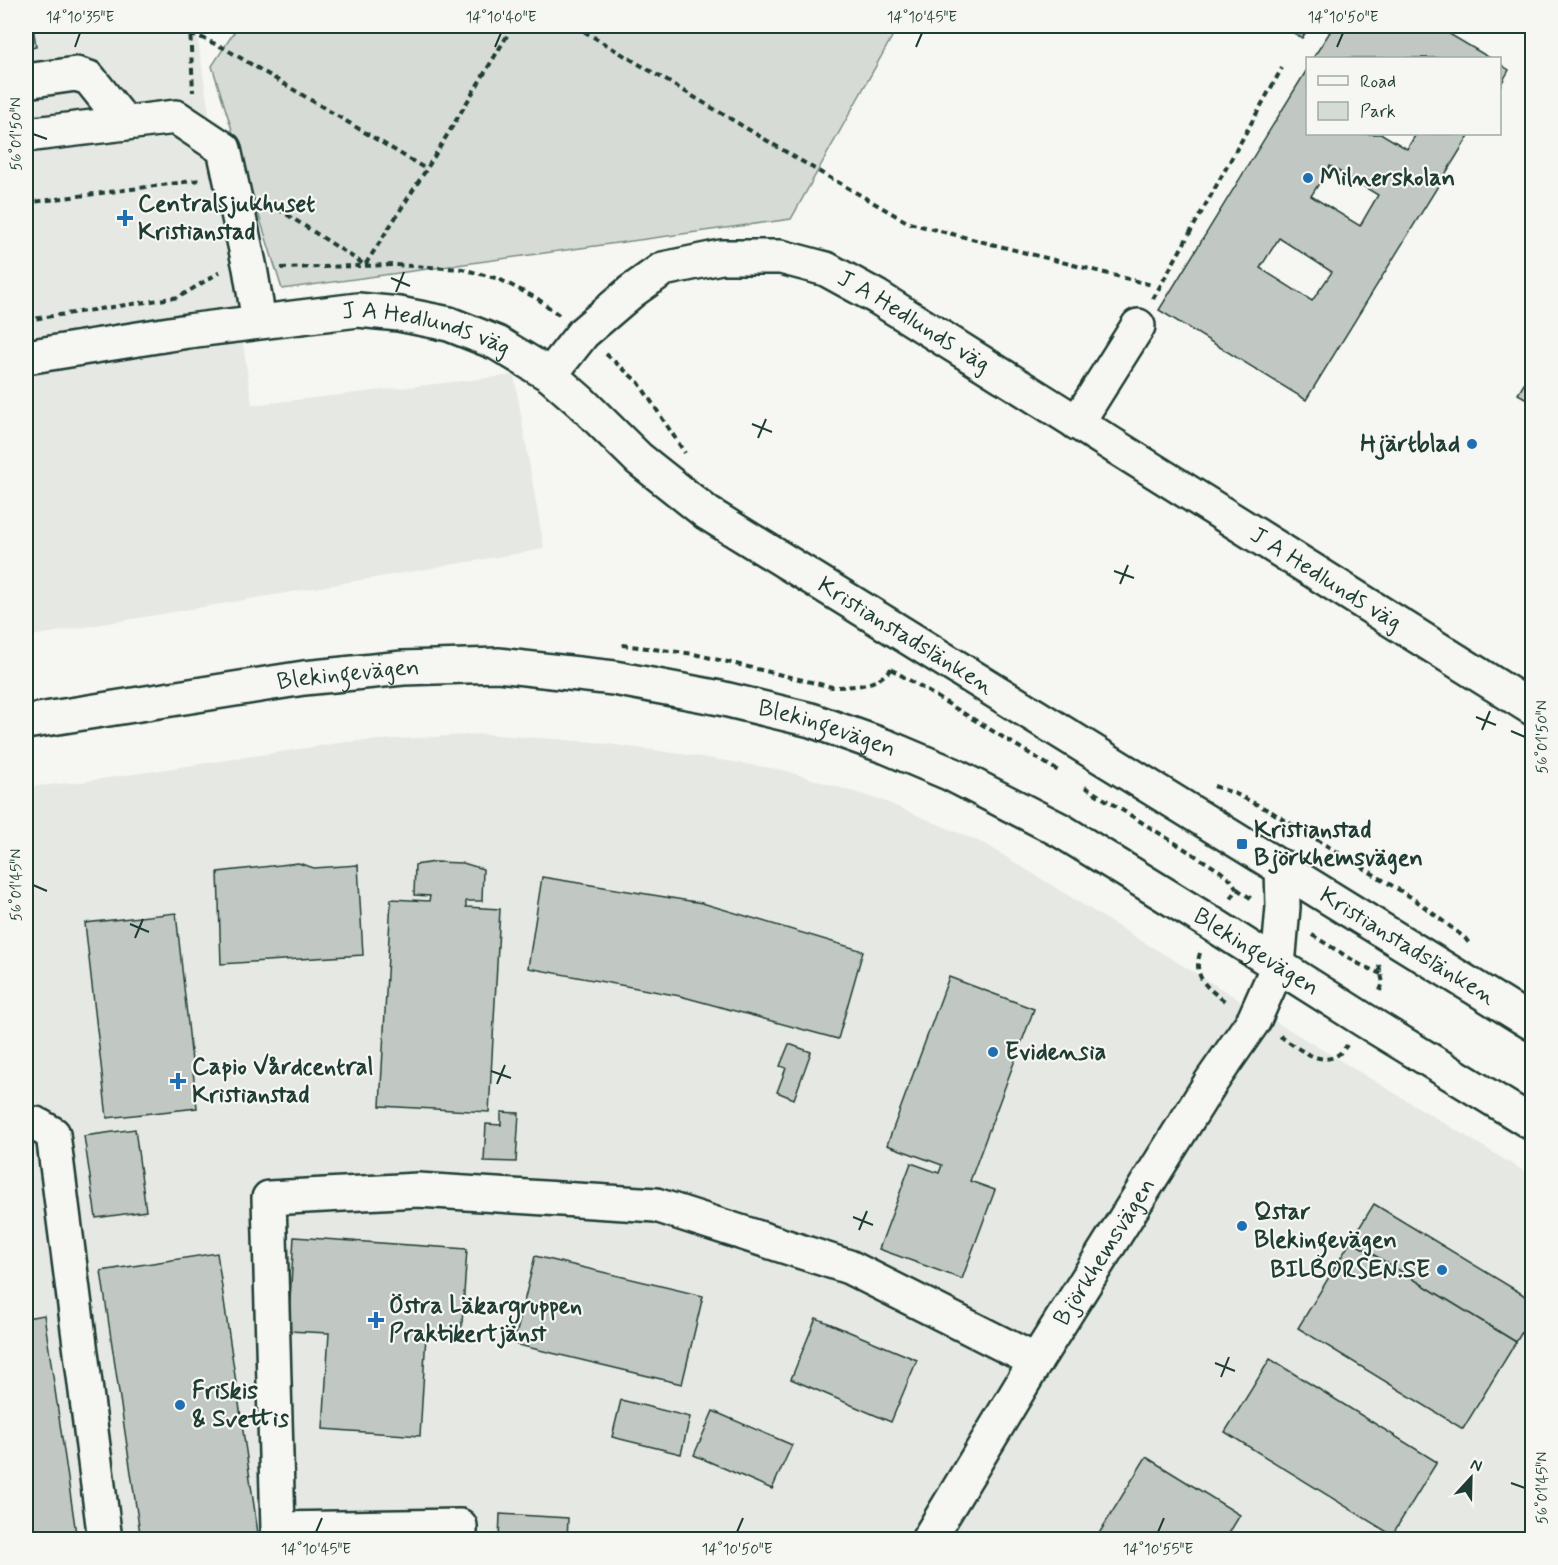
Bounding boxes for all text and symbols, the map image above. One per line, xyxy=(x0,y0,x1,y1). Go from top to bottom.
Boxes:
text: 14°10'35"E xyxy=(46,8,114,28)
text: 14°10'40"E xyxy=(466,8,537,28)
text: 14°10'45"E xyxy=(887,8,957,28)
text: 14°10'50"E xyxy=(1307,8,1379,28)
legend xyxy=(1306,57,1501,135)
text: Road xyxy=(1360,70,1396,94)
text: 56°01'50"N xyxy=(7,97,27,171)
text: Park xyxy=(1360,100,1396,124)
place label: Milnerskolan xyxy=(1320,163,1455,194)
marker: Milnerskolan xyxy=(1301,171,1315,185)
place label: Centralsjukhuset Kristianstad xyxy=(138,189,315,248)
marker: Centralsjukhuset Kristianstad xyxy=(116,209,134,227)
street label: J A Hedlunds väg xyxy=(832,263,996,380)
street label: J A Hedlunds väg xyxy=(340,294,517,363)
place label: Hjärtblad xyxy=(1360,429,1460,460)
marker: Hjärtblad xyxy=(1465,437,1479,451)
street label: J A Hedlunds väg xyxy=(1244,519,1408,638)
street label: Kristianstadslänken xyxy=(812,570,1000,702)
street label: Blekingevägen xyxy=(275,652,420,698)
street label: Blekingevägen xyxy=(755,692,901,765)
text: 56°01'50"N xyxy=(1533,700,1553,774)
place label: Kristianstad Björkhemsvägen xyxy=(1254,815,1423,875)
marker: Kristianstad Björkhemsvägen xyxy=(1235,837,1249,851)
text: 56°01'45"N xyxy=(7,849,27,921)
street label: Kristianstadslänken xyxy=(1314,880,1502,1012)
street label: Blekingevägen xyxy=(1188,901,1325,1003)
place label: Evidensia xyxy=(1005,1037,1107,1068)
marker: Evidensia xyxy=(986,1045,1000,1059)
place label: Capio Vårdcentral Kristianstad xyxy=(192,1052,373,1111)
marker: Capio Vårdcentral Kristianstad xyxy=(169,1072,187,1090)
street label: Björkhemsvägen xyxy=(1046,1172,1163,1332)
place label: Qstar Blekingevägen xyxy=(1254,1197,1397,1259)
marker: Qstar Blekingevägen xyxy=(1235,1219,1249,1233)
place label: BILBORSEN.SE xyxy=(1270,1255,1430,1286)
marker: BILBORSEN.SE xyxy=(1435,1263,1449,1277)
place label: Östra Läkargruppen Praktikertjänst xyxy=(389,1291,582,1350)
marker: Östra Läkargruppen Praktikertjänst xyxy=(367,1311,385,1329)
place label: Friskis & Svettis xyxy=(192,1376,289,1435)
marker: Friskis & Svettis xyxy=(173,1398,187,1412)
north arrow xyxy=(1441,1448,1501,1508)
text: 56°01'45"N xyxy=(1533,1452,1553,1524)
text: N xyxy=(1467,1454,1485,1477)
text: 14°10'45"E xyxy=(281,1540,351,1560)
text: 14°10'50"E xyxy=(701,1540,773,1560)
text: 14°10'55"E xyxy=(1123,1540,1194,1560)

